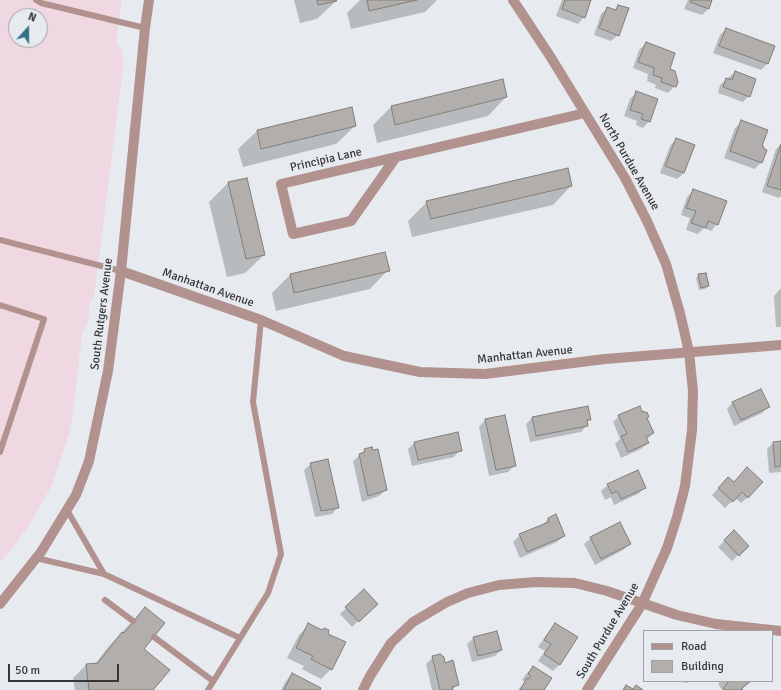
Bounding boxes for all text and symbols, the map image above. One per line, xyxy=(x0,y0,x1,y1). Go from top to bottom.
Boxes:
north arrow xyxy=(8,8,48,48)
text: N xyxy=(26,10,38,25)
street label: North Purdue Avenue xyxy=(596,111,662,213)
street label: Principia Lane xyxy=(289,145,363,175)
street label: South Rutgers Avenue xyxy=(88,257,116,371)
street label: Manhattan Avenue xyxy=(160,266,256,310)
street label: Manhattan Avenue xyxy=(477,343,573,367)
street label: South Purdue Avenue xyxy=(574,580,642,682)
legend xyxy=(643,630,773,682)
text: Road xyxy=(681,639,707,654)
scale bar xyxy=(10,656,121,682)
text: Building xyxy=(681,659,724,674)
text: 50 m xyxy=(15,663,40,678)

